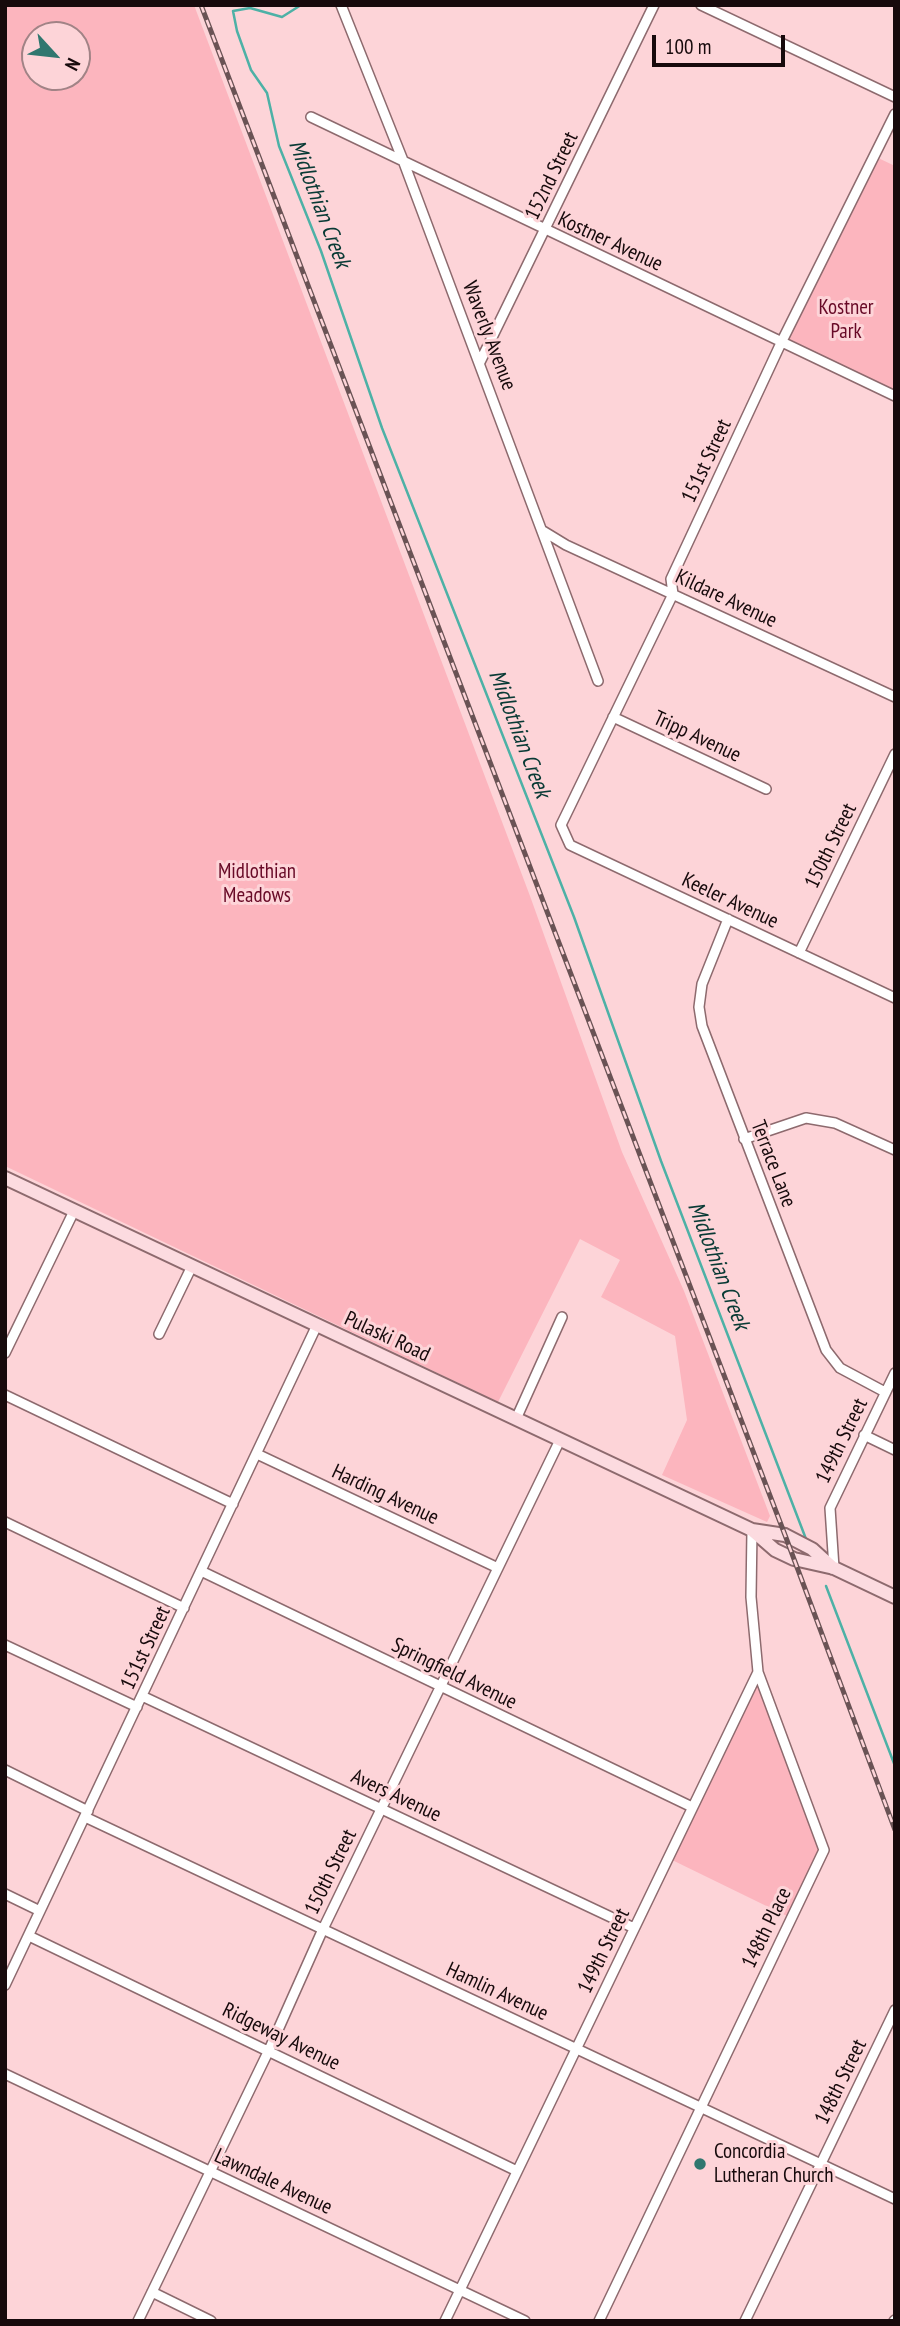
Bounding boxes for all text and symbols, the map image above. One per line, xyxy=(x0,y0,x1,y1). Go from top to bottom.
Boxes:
north arrow xyxy=(21,21,91,91)
scale bar xyxy=(655,21,788,65)
text: 100 m xyxy=(665,33,711,60)
text: N xyxy=(60,55,86,75)
street label: 152nd Street xyxy=(520,128,584,224)
water label: Midlothian Creek xyxy=(282,136,356,272)
street label: Kostner Avenue xyxy=(554,207,666,277)
street label: Waverly Avenue xyxy=(457,278,521,394)
park label: Kostner Park xyxy=(818,295,874,345)
street label: 151st Street xyxy=(677,415,737,507)
street label: Kildare Avenue xyxy=(671,564,781,634)
water label: Midlothian Creek xyxy=(482,666,556,802)
street label: Tripp Avenue xyxy=(649,706,745,768)
street label: 150th Street xyxy=(800,799,862,893)
park label: Midlothian Meadows xyxy=(218,859,296,909)
street label: Keeler Avenue xyxy=(678,868,782,934)
street label: Terrace Lane xyxy=(745,1117,801,1211)
water label: Midlothian Creek xyxy=(681,1198,755,1334)
street label: Pulaski Road xyxy=(340,1306,434,1368)
street label: 149th Street xyxy=(811,1394,873,1488)
street label: Harding Avenue xyxy=(328,1459,442,1531)
street label: 151st Street xyxy=(116,1602,176,1694)
street label: Springfield Avenue xyxy=(387,1633,521,1715)
street label: Avers Avenue xyxy=(347,1764,445,1828)
street label: 150th Street xyxy=(300,1825,362,1919)
street label: 148th Place xyxy=(737,1884,797,1972)
street label: 149th Street xyxy=(573,1904,635,1998)
street label: Hamlin Avenue xyxy=(442,1957,552,2027)
street label: Ridgeway Avenue xyxy=(218,1998,344,2076)
street label: 148th Street xyxy=(810,2035,872,2129)
place label: Concordia Lutheran Church xyxy=(714,2139,833,2189)
street label: Lawndale Avenue xyxy=(210,2144,336,2220)
marker: Concordia Lutheran Church xyxy=(692,2156,708,2172)

